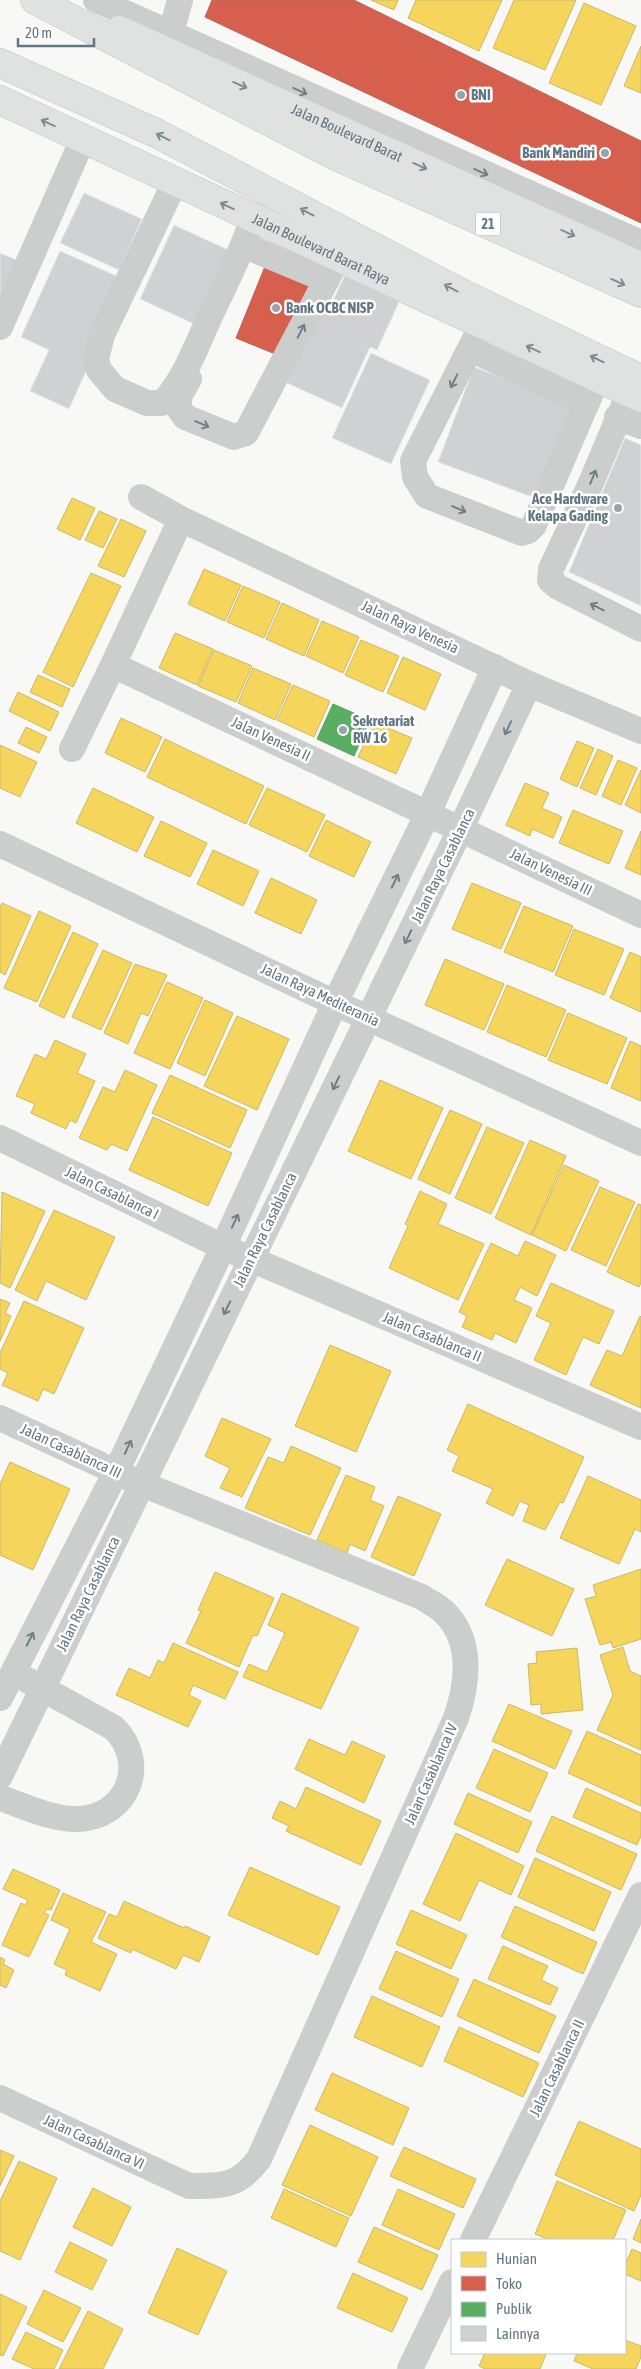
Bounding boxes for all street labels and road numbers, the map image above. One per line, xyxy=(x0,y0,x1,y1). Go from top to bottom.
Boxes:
street label: Jalan Boulevard Barat xyxy=(289,100,405,165)
street label: Jalan Boulevard Barat Raya xyxy=(250,209,393,288)
road number: 21 xyxy=(476,212,500,235)
street label: Jalan Raya Venesia xyxy=(359,597,461,656)
street label: Jalan Venesia II xyxy=(229,713,313,764)
street label: Jalan Raya Casablanca xyxy=(407,806,478,926)
street label: Jalan Venesia III xyxy=(507,844,595,899)
street label: Jalan Raya Mediterania xyxy=(258,960,382,1029)
street label: Jalan Casablanca I xyxy=(63,1163,162,1223)
street label: Jalan Raya Casablanca xyxy=(229,1170,300,1290)
street label: Jalan Casablanca II xyxy=(380,1308,484,1365)
street label: Jalan Casablanca III xyxy=(18,1420,124,1481)
street label: Jalan Raya Casablanca xyxy=(52,1534,123,1654)
street label: Jalan Casablanca IV xyxy=(401,1720,461,1827)
street label: Jalan Casablanca II xyxy=(526,2017,587,2119)
street label: Jalan Casablanca VI xyxy=(41,2111,147,2172)

